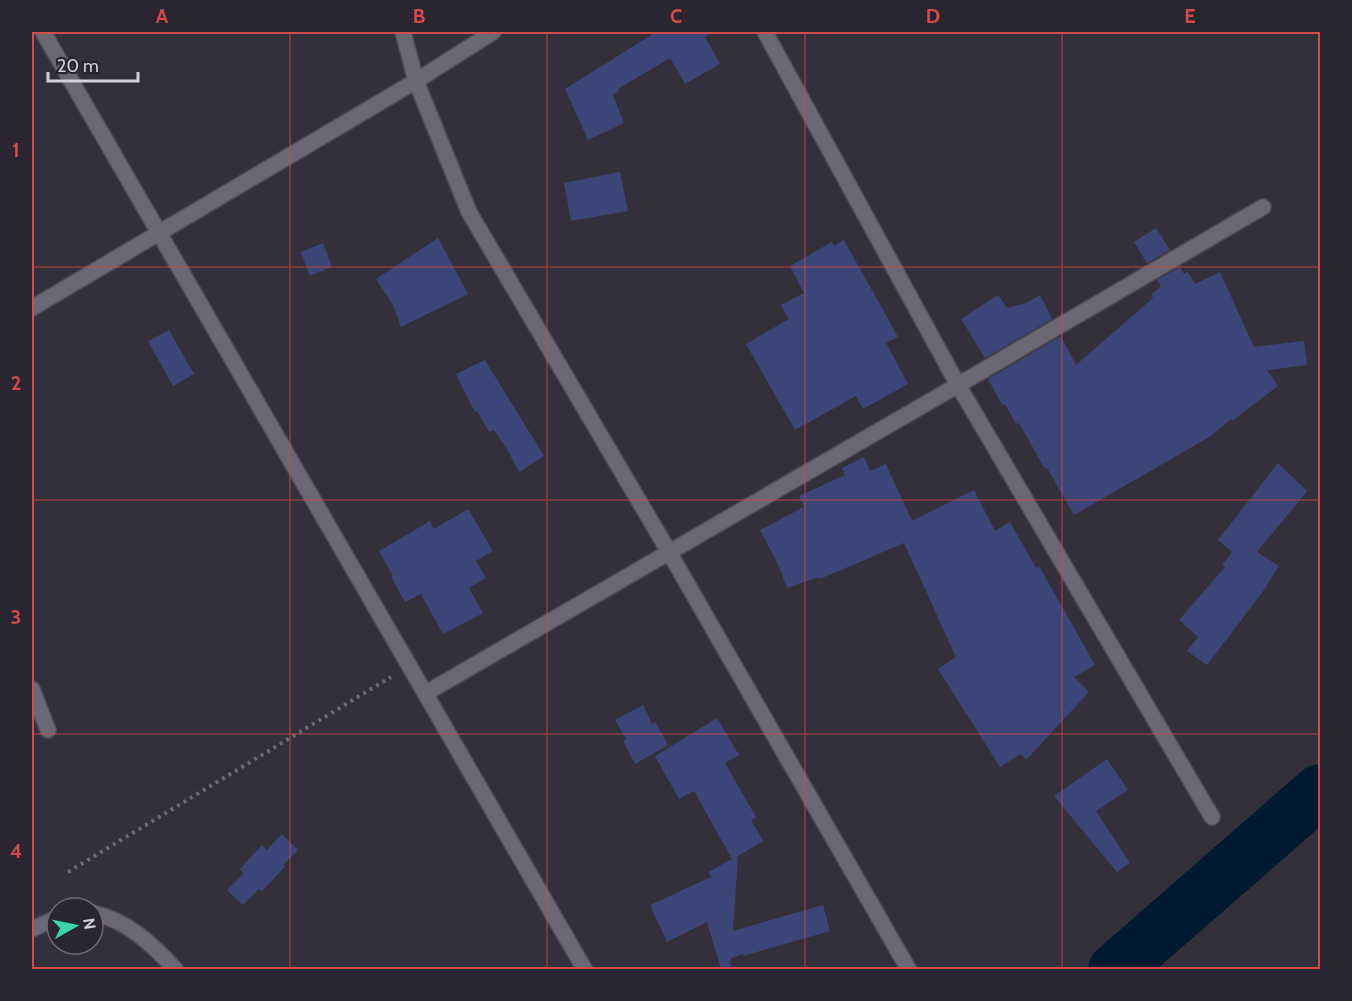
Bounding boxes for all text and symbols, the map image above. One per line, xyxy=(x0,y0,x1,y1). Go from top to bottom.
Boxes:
text: A xyxy=(156,4,169,28)
text: B xyxy=(413,4,425,28)
text: C xyxy=(670,4,682,28)
text: D xyxy=(926,4,940,28)
text: E xyxy=(1184,4,1196,28)
scale bar xyxy=(48,45,138,83)
text: 20 m xyxy=(57,55,99,77)
text: 1 xyxy=(12,138,20,162)
text: 2 xyxy=(11,371,21,395)
text: 3 xyxy=(11,605,21,629)
text: 4 xyxy=(10,839,22,863)
north arrow xyxy=(45,896,105,956)
text: N xyxy=(79,917,100,931)

